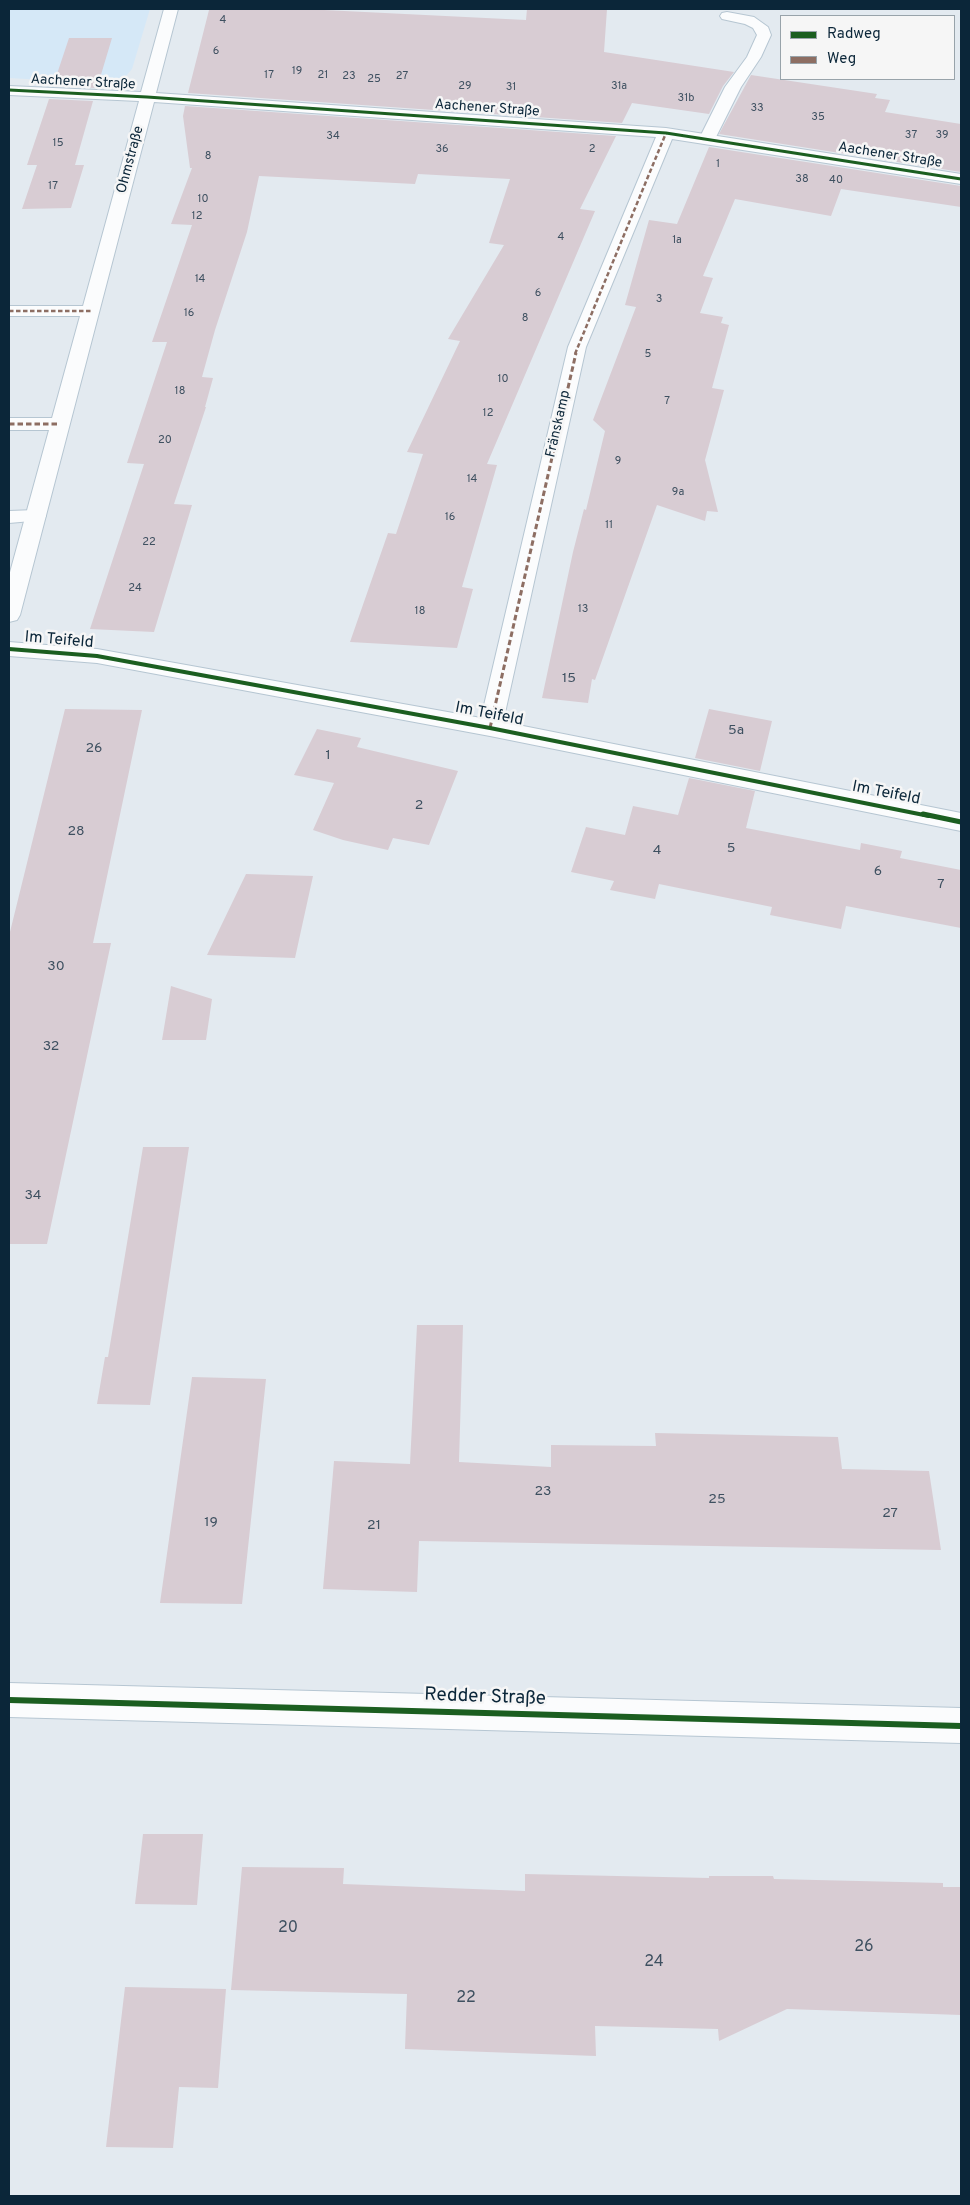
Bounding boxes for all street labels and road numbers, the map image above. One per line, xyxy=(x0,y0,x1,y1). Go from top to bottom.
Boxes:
street label: Aachener Straße xyxy=(30,72,136,94)
street label: Aachener Straße xyxy=(434,97,540,121)
street label: Ohmstraße xyxy=(114,124,148,196)
street label: Aachener Straße xyxy=(837,139,943,173)
street label: Fränskamp xyxy=(543,389,575,459)
street label: Im Teifeld xyxy=(24,628,94,654)
street label: Im Teifeld xyxy=(453,699,525,731)
street label: Im Teifeld xyxy=(850,778,922,810)
street label: Redder Straße xyxy=(424,1684,546,1712)

